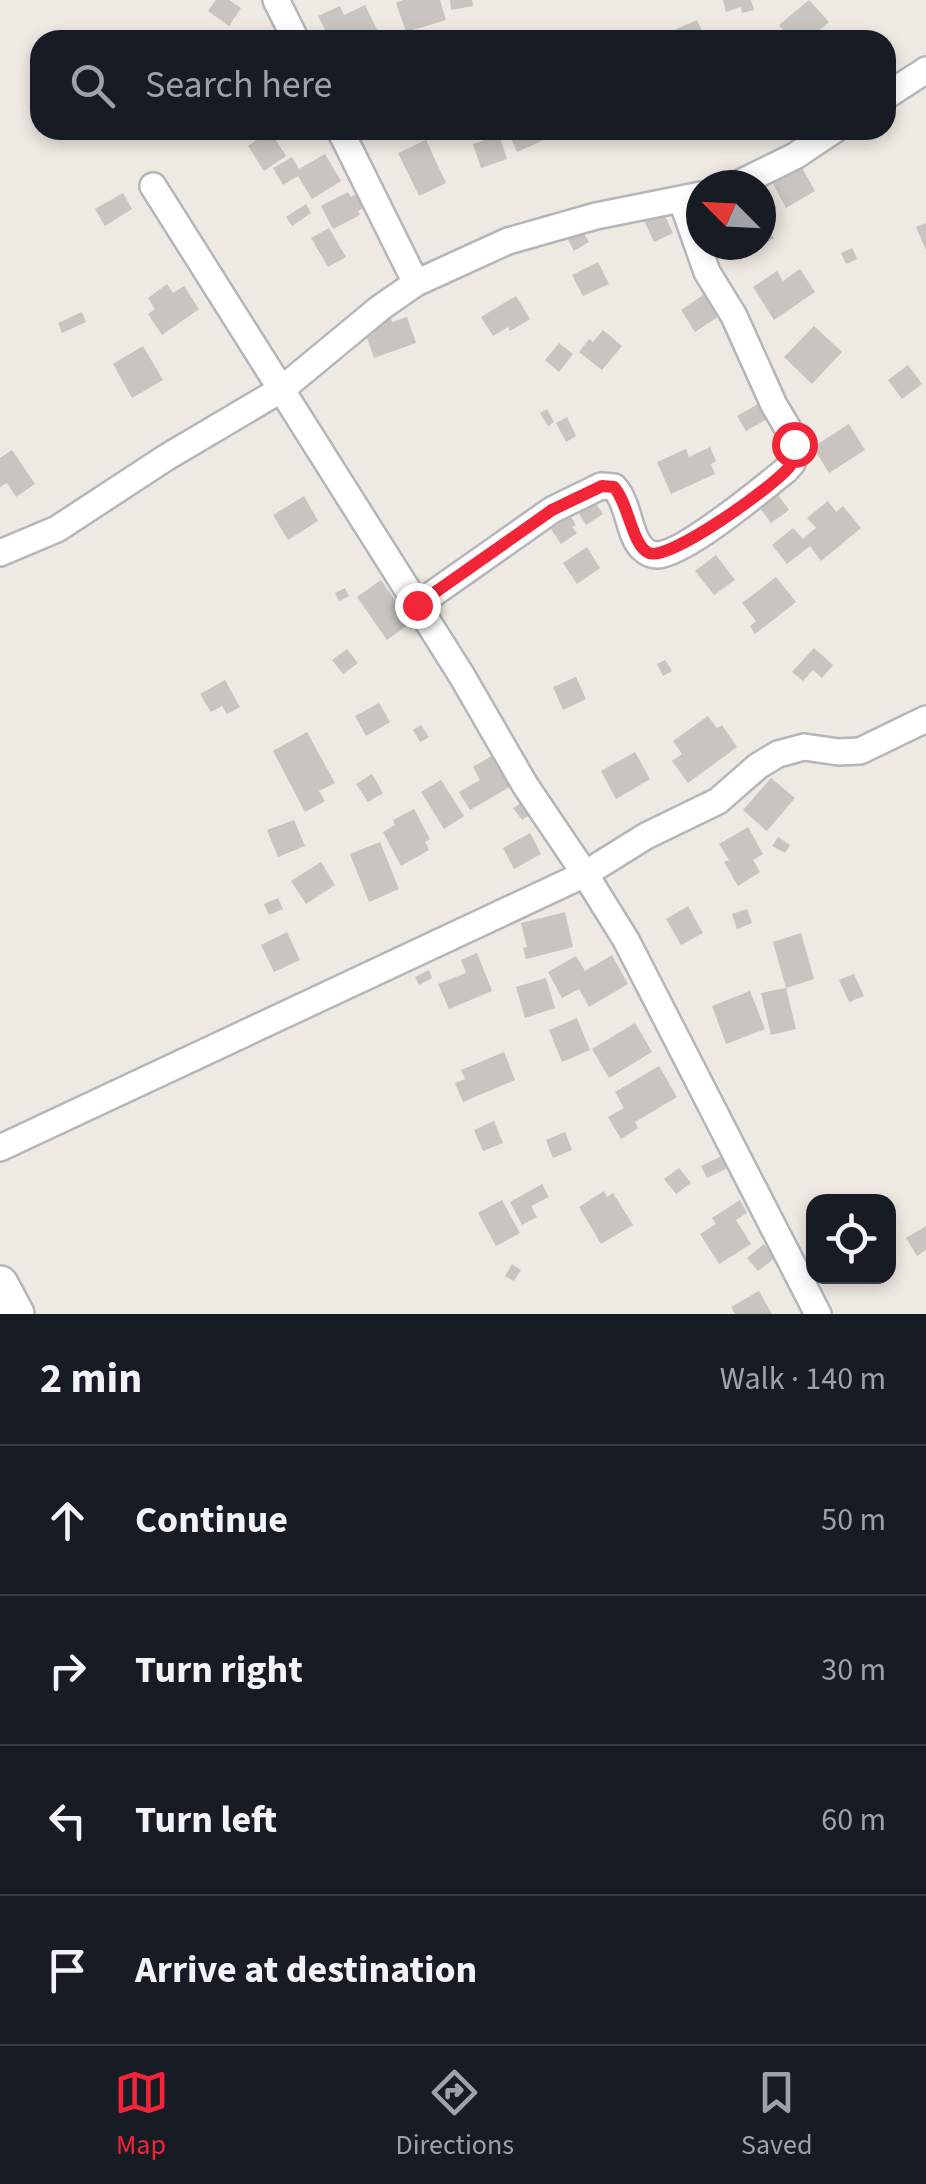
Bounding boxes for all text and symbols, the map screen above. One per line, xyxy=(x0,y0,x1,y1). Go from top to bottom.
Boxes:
search box xyxy=(30,30,896,140)
icon: search xyxy=(65,58,120,113)
text: Search here xyxy=(145,58,332,112)
north arrow xyxy=(686,170,776,260)
route start xyxy=(772,422,818,468)
route end xyxy=(395,583,441,629)
map controls xyxy=(806,1194,896,1284)
button: locate xyxy=(806,1194,896,1284)
text: 2 min xyxy=(40,1349,142,1409)
text: Walk · 140 m xyxy=(720,1356,886,1402)
icon: ahead xyxy=(40,1493,95,1548)
text: Continue xyxy=(135,1493,288,1547)
text: 50 m xyxy=(821,1497,886,1543)
icon: right xyxy=(40,1643,95,1698)
text: Turn right xyxy=(135,1643,303,1697)
text: 30 m xyxy=(821,1647,886,1693)
icon: left xyxy=(40,1793,95,1848)
text: Turn left xyxy=(135,1793,277,1847)
text: 60 m xyxy=(821,1797,886,1843)
icon: arrive xyxy=(40,1943,95,1998)
text: Arrive at destination xyxy=(135,1943,477,1997)
tab: Map xyxy=(114,2065,169,2165)
tab: Directions xyxy=(396,2065,514,2165)
tab: Saved xyxy=(741,2065,812,2165)

